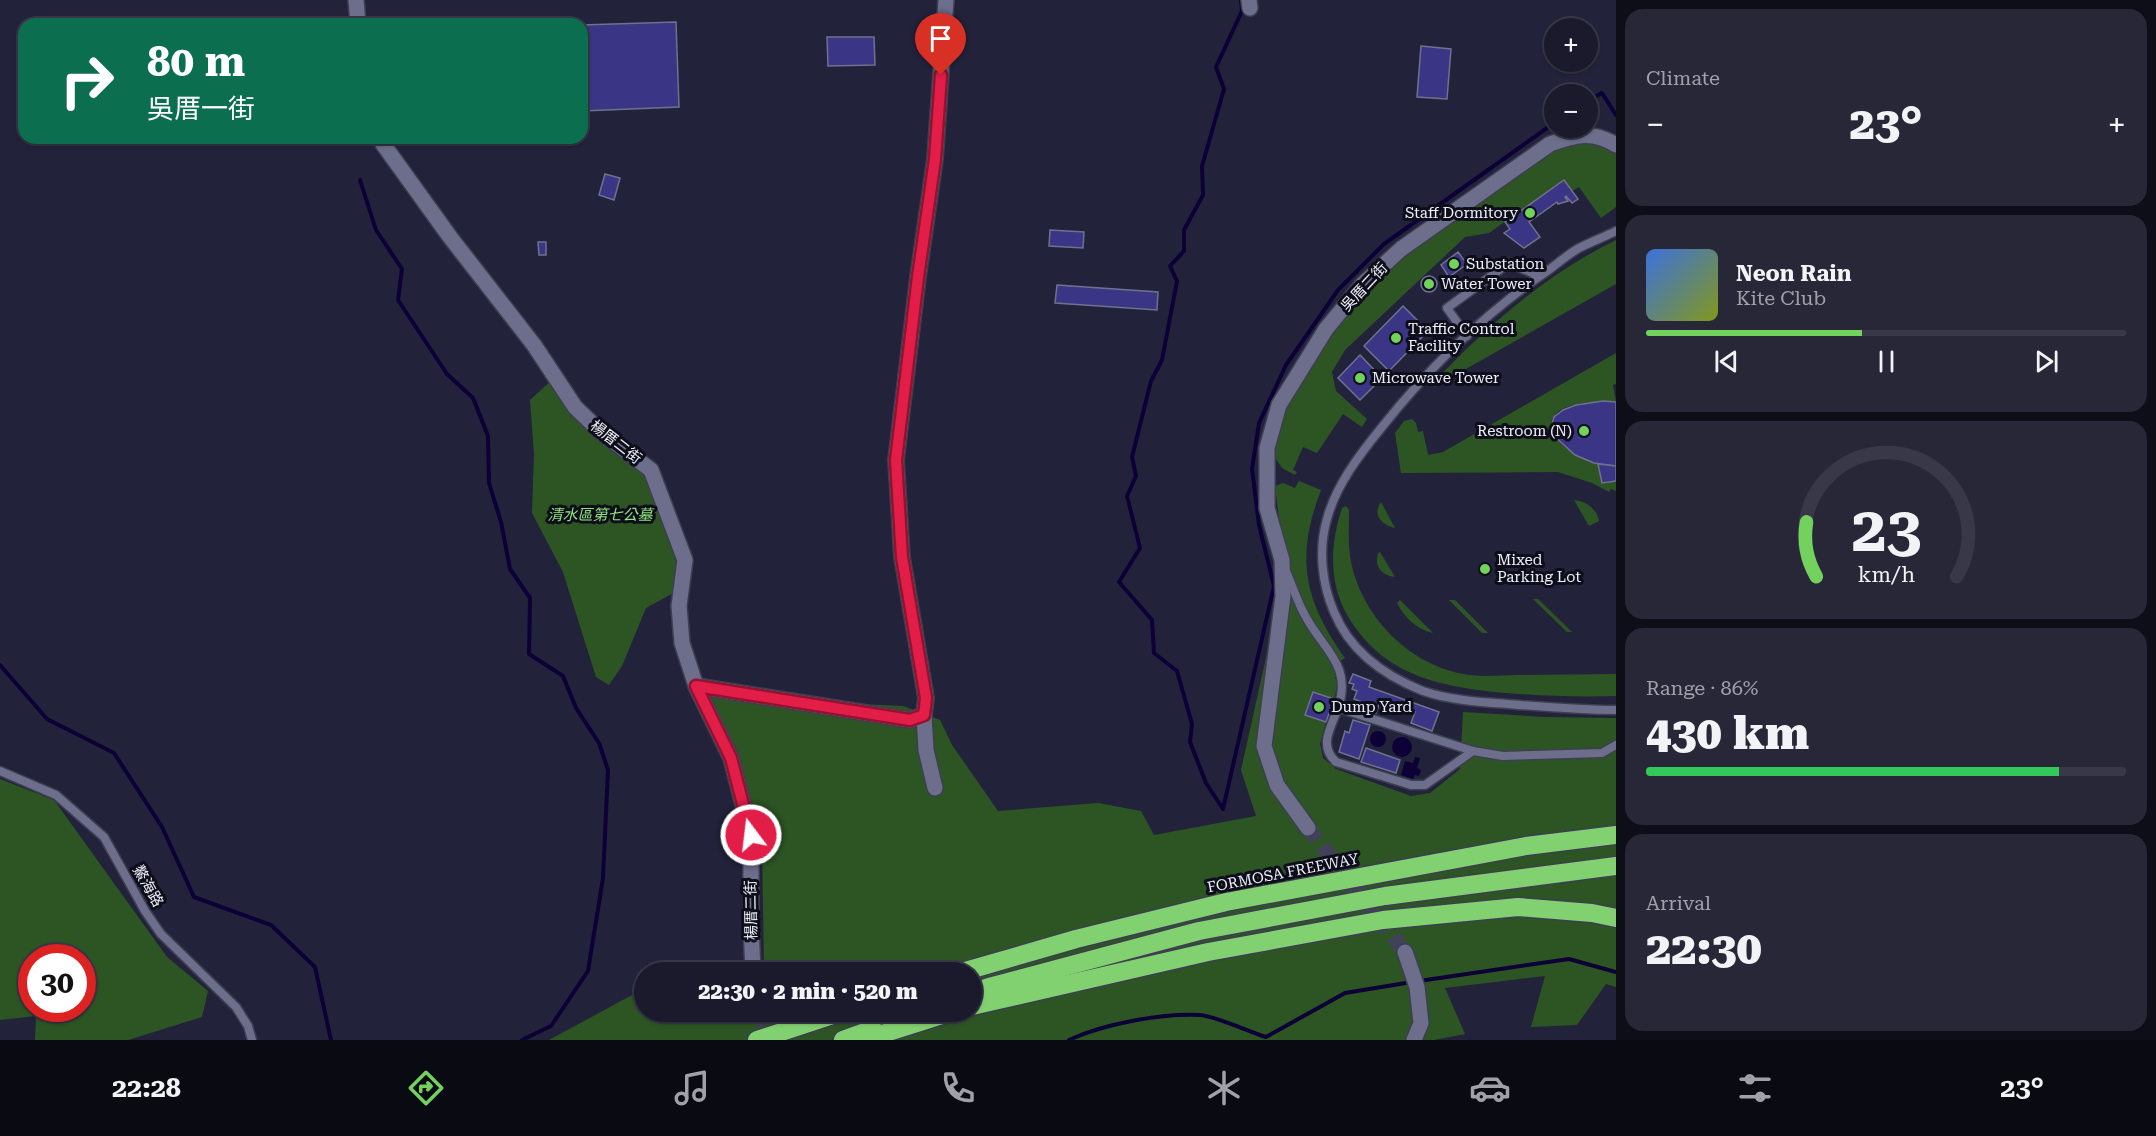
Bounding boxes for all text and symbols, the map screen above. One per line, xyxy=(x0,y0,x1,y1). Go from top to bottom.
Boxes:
pin xyxy=(915,13,966,75)
map controls xyxy=(1544,18,1598,138)
button: + xyxy=(1544,18,1598,72)
icon: arrive xyxy=(924,22,957,55)
text: 80 m xyxy=(147,37,245,86)
icon: right xyxy=(48,42,126,120)
text: Climate xyxy=(1646,66,1720,90)
button: − xyxy=(1544,84,1598,138)
text: 吳厝一街 xyxy=(147,93,255,125)
text: 23° xyxy=(1850,97,1923,150)
text: − xyxy=(1646,105,1664,144)
text: + xyxy=(2108,105,2126,144)
place label: Staff Dormitory xyxy=(1405,204,1518,222)
marker: Staff Dormitory xyxy=(1523,206,1537,220)
place label: Substation xyxy=(1466,255,1545,273)
marker: Substation xyxy=(1447,257,1461,271)
street label: 吳厝二街 xyxy=(1337,259,1391,315)
text: Neon Rain xyxy=(1736,261,1851,286)
place label: Water Tower xyxy=(1441,275,1532,293)
marker: Water Tower xyxy=(1422,277,1436,291)
text: Kite Club xyxy=(1736,286,1826,310)
place label: Traffic Control Facility xyxy=(1408,320,1515,355)
marker: Traffic Control Facility xyxy=(1389,331,1403,345)
icon: previous xyxy=(1710,345,1743,378)
icon: pause xyxy=(1870,345,1903,378)
icon: next xyxy=(2030,345,2063,378)
place label: Microwave Tower xyxy=(1372,369,1499,387)
marker: Microwave Tower xyxy=(1353,371,1367,385)
street label: 楊厝二街 xyxy=(587,416,645,468)
place label: Restroom (N) xyxy=(1477,422,1572,440)
marker: Restroom (N) xyxy=(1577,424,1591,438)
text: 23 xyxy=(1851,493,1921,566)
park label: 清水區第七公墓 xyxy=(547,506,655,524)
place label: Mixed Parking Lot xyxy=(1497,551,1581,586)
marker: Mixed Parking Lot xyxy=(1478,562,1492,576)
text: km/h xyxy=(1857,562,1915,587)
text: Range · 86% xyxy=(1646,676,1758,700)
place label: Dump Yard xyxy=(1331,698,1413,716)
marker: Dump Yard xyxy=(1312,700,1326,714)
text: 430 km xyxy=(1646,707,1809,760)
position arrow xyxy=(719,803,783,867)
street label: FORMOSA FREEWAY xyxy=(1206,849,1361,897)
street label: 鰲海路 xyxy=(129,862,167,910)
street label: 楊厝二街 xyxy=(741,880,761,940)
text: Arrival xyxy=(1646,891,1711,915)
text: 22:30 xyxy=(1646,922,1762,975)
speed limit sign: 30 xyxy=(18,944,96,1022)
text: 22:30 · 2 min · 520 m xyxy=(698,979,918,1004)
icon: directions xyxy=(405,1067,447,1109)
icon: music xyxy=(671,1067,713,1109)
icon: phone xyxy=(937,1067,979,1109)
icon: climate xyxy=(1203,1067,1245,1109)
icon: car xyxy=(1469,1067,1511,1109)
icon: filters xyxy=(1734,1067,1776,1109)
text: 22:28 xyxy=(112,1072,181,1104)
text: 23° xyxy=(2000,1072,2044,1104)

